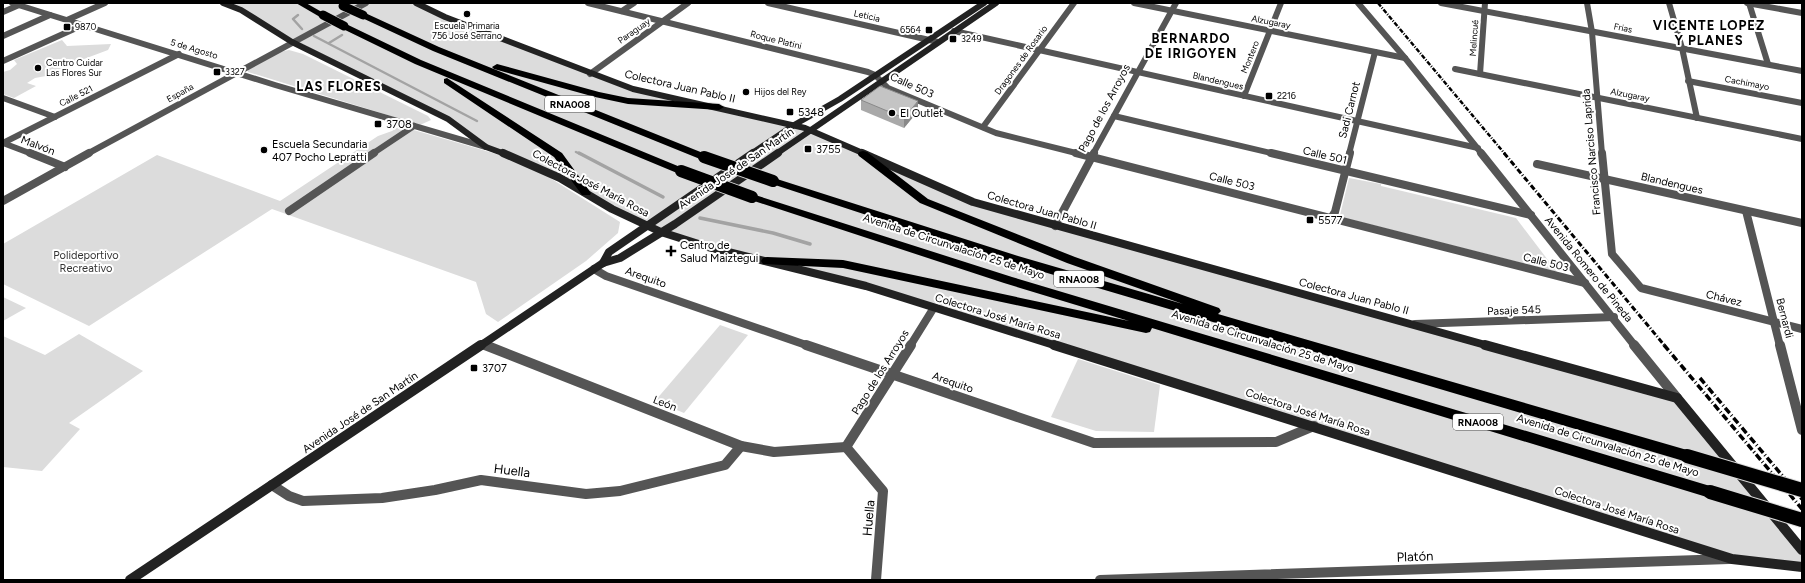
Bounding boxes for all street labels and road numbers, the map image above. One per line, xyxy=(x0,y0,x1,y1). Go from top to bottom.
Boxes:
street label: Leticia xyxy=(853,7,882,24)
street label: Alzugaray xyxy=(1251,12,1292,31)
street label: Paraguay xyxy=(615,15,652,46)
street label: Melincué xyxy=(1467,19,1480,57)
street label: Frias xyxy=(1613,20,1633,35)
street label: Dragones de Rosario xyxy=(992,23,1049,97)
street label: Roque Platini xyxy=(749,28,803,51)
street label: 5 de Agosto xyxy=(169,36,219,61)
street label: Montero xyxy=(1238,39,1261,75)
street label: Pago de los Arroyos xyxy=(1076,62,1133,154)
street label: Colectora Juan Pablo II xyxy=(623,67,737,106)
street label: Blandengues xyxy=(1192,69,1245,92)
street label: Calle 503 xyxy=(888,70,936,101)
street label: Cachimayo xyxy=(1724,73,1770,92)
street label: Sadi Carnot xyxy=(1336,80,1363,140)
street label: España xyxy=(164,81,195,104)
street label: Calle 521 xyxy=(57,82,94,109)
street label: Alzugaray xyxy=(1610,85,1651,104)
street label: Francisco Narciso Laprida xyxy=(1580,88,1603,216)
road number: RNA008 xyxy=(545,96,595,112)
street label: Avenida José de San Martín xyxy=(676,125,796,212)
street label: Malvón xyxy=(19,133,57,158)
street label: Calle 501 xyxy=(1301,144,1348,167)
street label: Colectora José María Rosa xyxy=(530,147,652,220)
street label: Calle 503 xyxy=(1208,170,1256,193)
street label: Blandengues xyxy=(1640,170,1704,197)
street label: Colectora Juan Pablo II xyxy=(986,189,1098,232)
street label: Avenida de Circunvalación 25 de Mayo xyxy=(861,211,1046,282)
street label: Avenida Romero de Pineda xyxy=(1542,214,1635,325)
street label: Calle 503 xyxy=(1522,251,1570,274)
street label: Arequito xyxy=(624,264,668,291)
road number: RNA008 xyxy=(1054,271,1104,287)
street label: Colectora Juan Pablo II xyxy=(1297,276,1410,317)
street label: Chávez xyxy=(1705,288,1743,309)
street label: Colectora José María Rosa xyxy=(933,291,1062,342)
street label: Bernardi xyxy=(1773,297,1796,340)
street label: Pasaje 545 xyxy=(1487,303,1541,318)
street label: Avenida de Circunvalación 25 de Mayo xyxy=(1170,307,1356,375)
street label: Pago de los Arroyos xyxy=(849,327,912,417)
street label: Avenida José de San Martín xyxy=(300,369,420,456)
street label: Arequito xyxy=(931,369,975,396)
street label: Colectora José María Rosa xyxy=(1244,386,1372,439)
street label: León xyxy=(651,393,678,414)
street label: Avenida de Circunvalación 25 de Mayo xyxy=(1515,411,1701,479)
road number: RNA008 xyxy=(1453,414,1503,430)
street label: Huella xyxy=(493,461,531,480)
street label: Colectora José María Rosa xyxy=(1553,484,1681,537)
street label: Huella xyxy=(859,499,878,537)
street label: Platón xyxy=(1396,548,1434,565)

